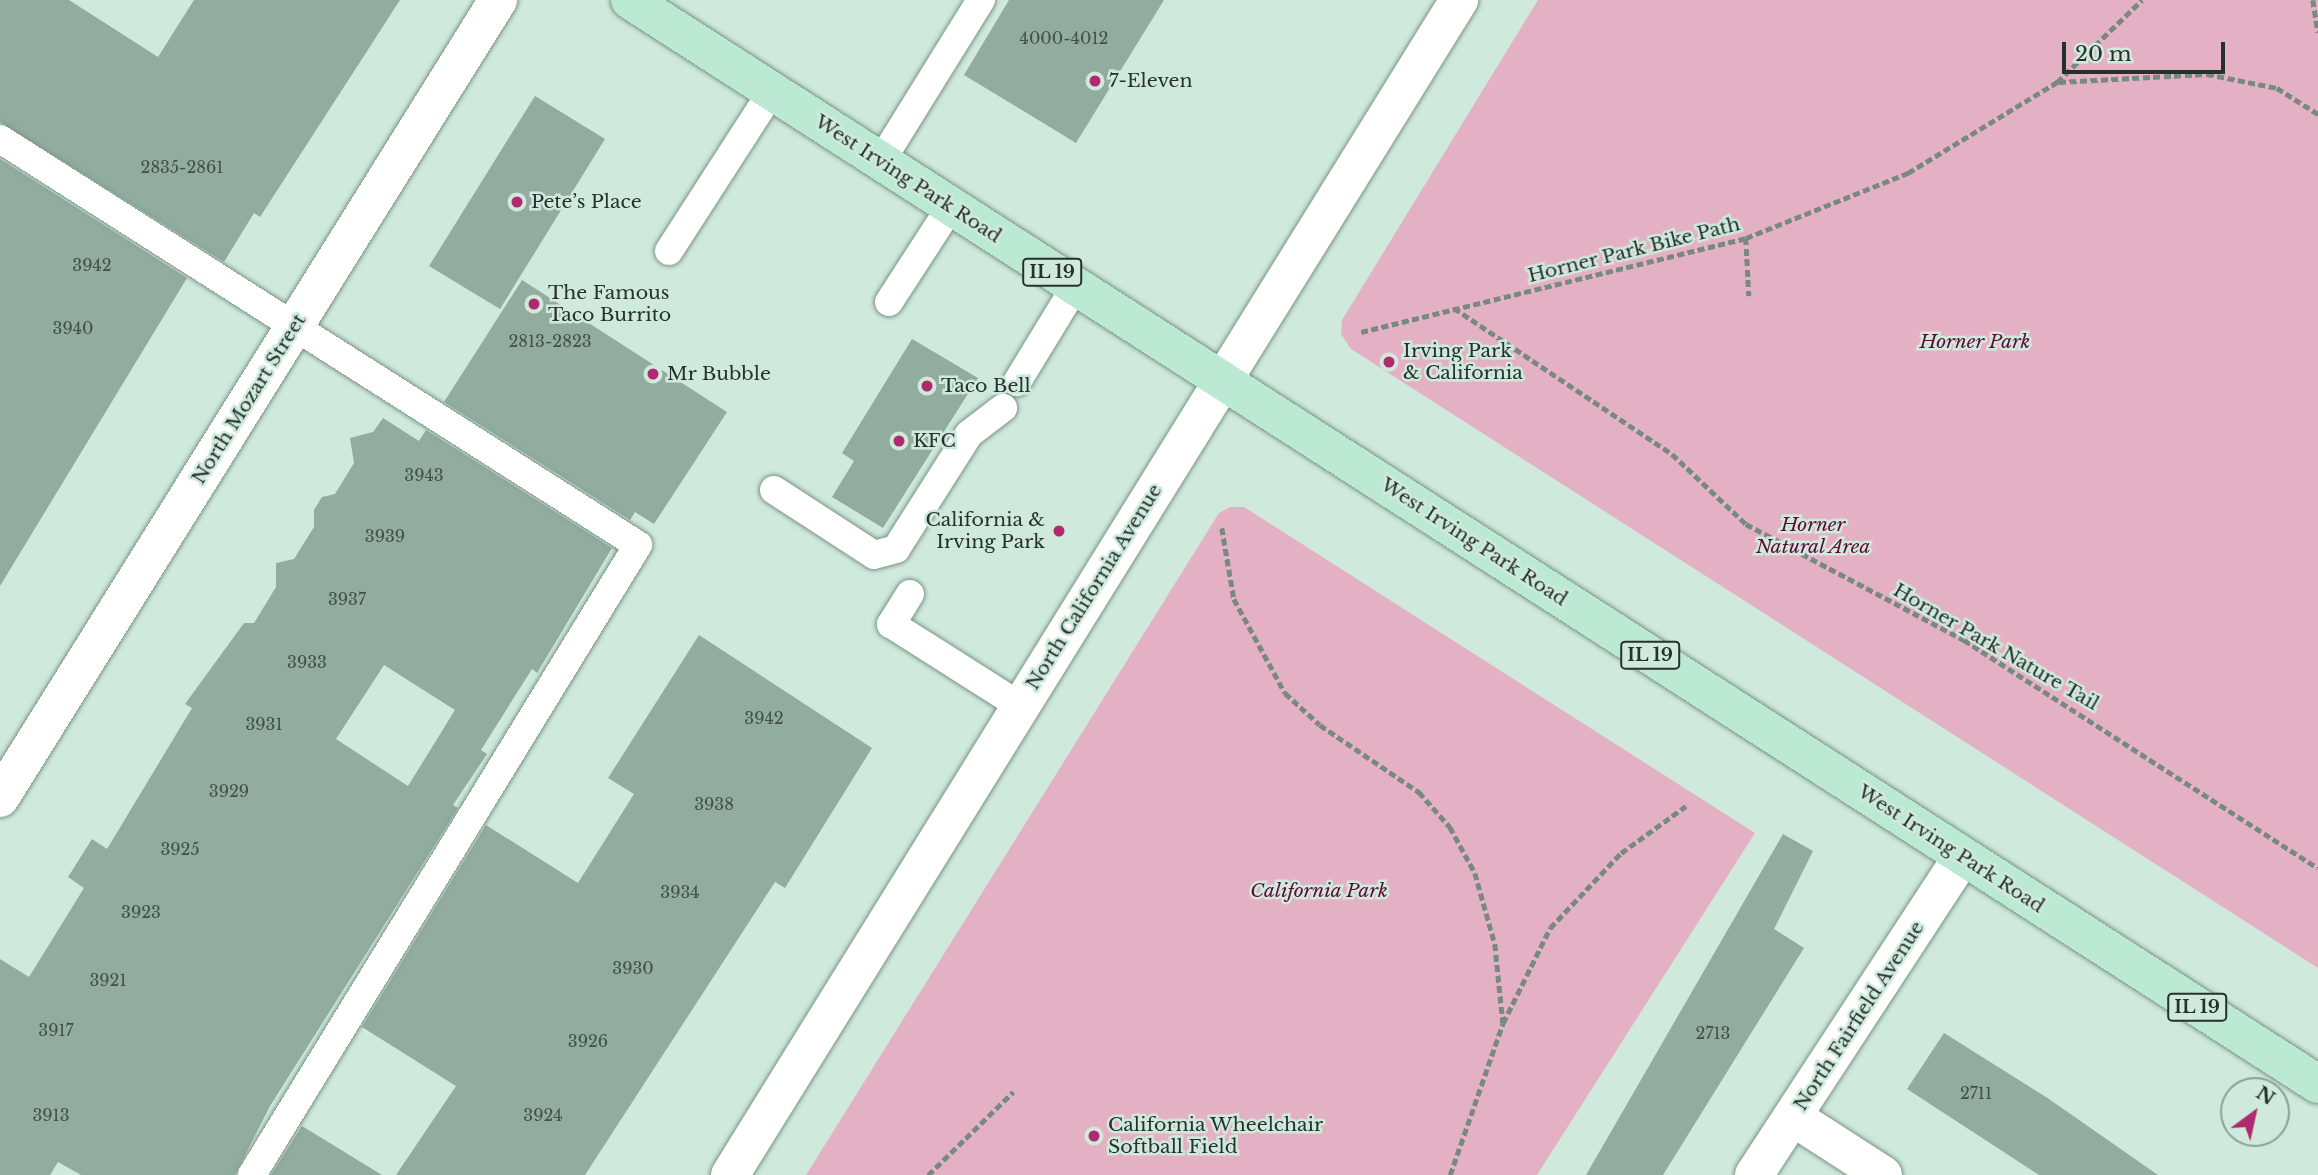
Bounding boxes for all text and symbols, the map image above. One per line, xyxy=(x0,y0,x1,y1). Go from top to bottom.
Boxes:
house number: 4000-4012 xyxy=(1020,28,1108,48)
scale bar xyxy=(2066,28,2229,72)
text: 20 m xyxy=(2075,41,2132,67)
place label: 7-Eleven xyxy=(1109,70,1193,92)
marker: 7-Eleven xyxy=(1087,73,1103,89)
street label: West Irving Park Road xyxy=(810,110,1006,248)
house number: 2835-2861 xyxy=(141,157,223,177)
place label: Pete’s Place xyxy=(531,191,642,213)
marker: Pete’s Place xyxy=(509,194,525,210)
street label: Horner Park Bike Path xyxy=(1525,212,1743,288)
house number: 3942 xyxy=(72,255,112,275)
road number: IL 19 xyxy=(1020,258,1084,286)
place label: The Famous Taco Burrito xyxy=(548,282,671,326)
marker: The Famous Taco Burrito xyxy=(526,296,542,312)
street label: North Mozart Street xyxy=(187,310,311,488)
house number: 3940 xyxy=(53,318,93,338)
house number: 2813-2823 xyxy=(508,331,592,351)
park label: Horner Park xyxy=(1919,331,2031,353)
place label: Irving Park & California xyxy=(1403,340,1523,384)
marker: Irving Park & California xyxy=(1381,354,1397,370)
place label: Mr Bubble xyxy=(667,363,771,385)
marker: Mr Bubble xyxy=(645,366,661,382)
place label: Taco Bell xyxy=(941,375,1031,397)
marker: Taco Bell xyxy=(919,378,935,394)
place label: KFC xyxy=(913,430,956,452)
marker: KFC xyxy=(891,433,907,449)
house number: 3943 xyxy=(404,465,444,485)
street label: West Irving Park Road xyxy=(1376,473,1572,611)
street label: North California Avenue xyxy=(1021,480,1167,694)
place label: California & Irving Park xyxy=(925,509,1045,553)
park label: Horner Natural Area xyxy=(1755,514,1871,558)
marker: California & Irving Park xyxy=(1051,523,1067,539)
house number: 3939 xyxy=(365,526,405,546)
street label: Horner Park Nature Tail xyxy=(1888,578,2104,716)
house number: 3937 xyxy=(328,589,366,609)
road number: IL 19 xyxy=(1618,640,1682,670)
house number: 3933 xyxy=(287,652,327,672)
house number: 3942 xyxy=(744,708,784,728)
house number: 3931 xyxy=(245,714,283,734)
street label: West Irving Park Road xyxy=(1853,780,2049,918)
house number: 3929 xyxy=(209,781,249,801)
house number: 3938 xyxy=(694,794,734,814)
house number: 3925 xyxy=(160,839,200,859)
park label: California Park xyxy=(1250,880,1388,902)
house number: 3934 xyxy=(660,882,700,902)
house number: 3923 xyxy=(121,902,161,922)
street label: North Fairfield Avenue xyxy=(1789,917,1929,1115)
house number: 3930 xyxy=(612,958,654,978)
house number: 3921 xyxy=(89,970,127,990)
road number: IL 19 xyxy=(2166,992,2228,1022)
house number: 3917 xyxy=(38,1020,74,1040)
house number: 2713 xyxy=(1696,1023,1730,1043)
house number: 3926 xyxy=(568,1031,608,1051)
north arrow xyxy=(2220,1077,2290,1147)
text: N xyxy=(2252,1081,2279,1110)
house number: 2711 xyxy=(1960,1083,1992,1103)
house number: 3913 xyxy=(32,1105,70,1125)
house number: 3924 xyxy=(523,1105,563,1125)
place label: California Wheelchair Softball Field xyxy=(1108,1114,1324,1158)
marker: California Wheelchair Softball Field xyxy=(1086,1128,1102,1144)

